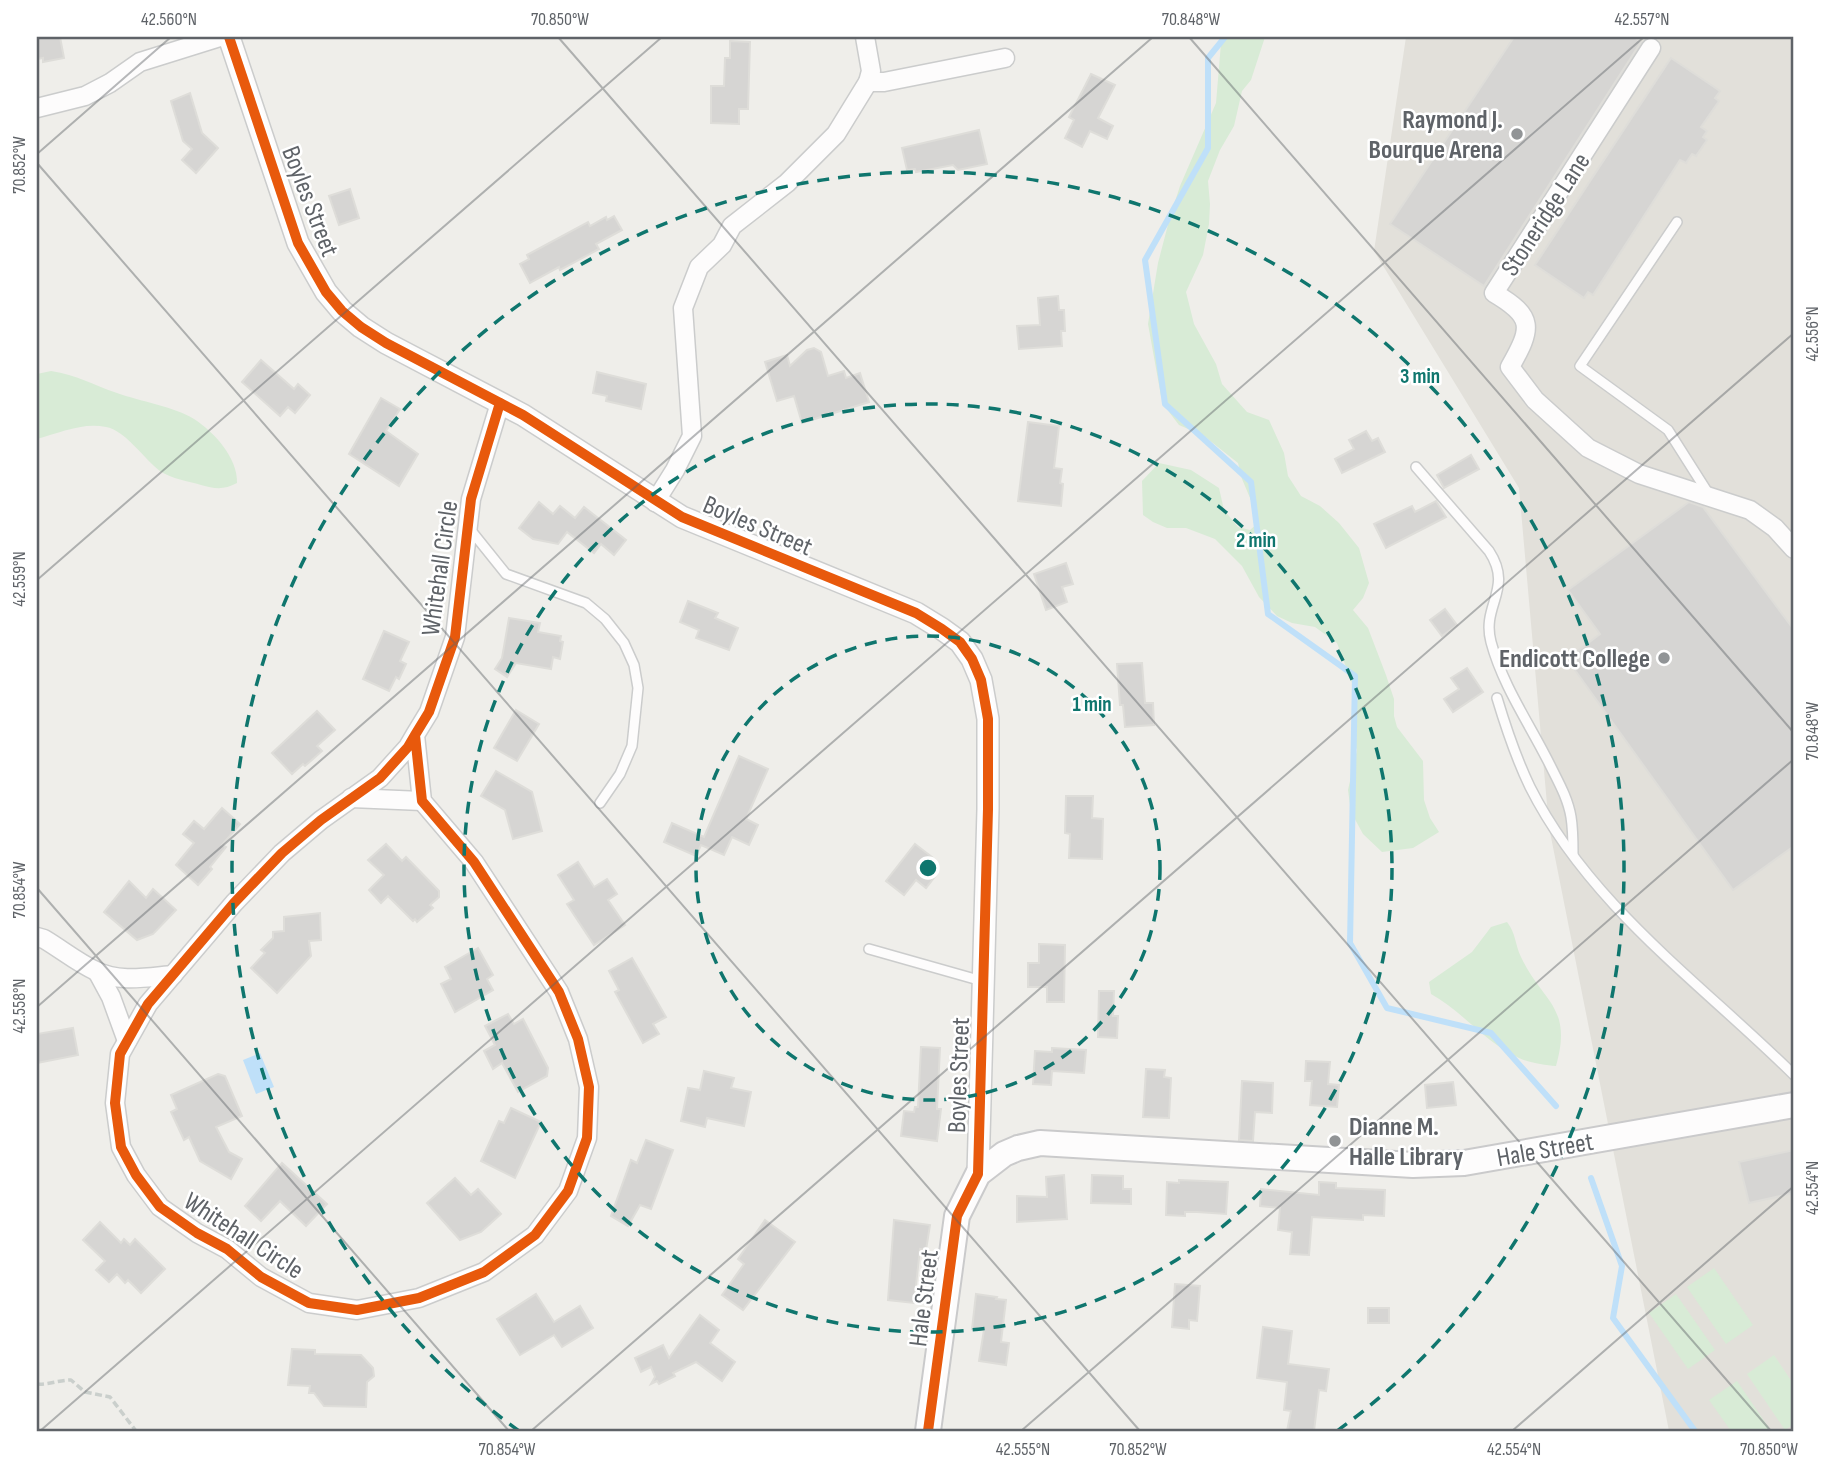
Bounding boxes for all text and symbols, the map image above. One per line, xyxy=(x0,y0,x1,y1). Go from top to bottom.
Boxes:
text: 42.560°N xyxy=(141,9,197,30)
text: 70.850°W xyxy=(531,9,589,30)
text: 70.848°W xyxy=(1162,9,1221,30)
text: 42.557°N xyxy=(1614,9,1670,30)
place label: Raymond J. Bourque Arena xyxy=(1369,105,1503,166)
marker: Raymond J. Bourque Arena xyxy=(1509,126,1525,142)
text: 70.852°W xyxy=(9,136,30,194)
street label: Boyles Street xyxy=(274,142,345,261)
street label: Stoneridge Lane xyxy=(1495,147,1598,282)
text: 42.556°N xyxy=(1802,306,1823,362)
text: 3 min xyxy=(1400,364,1440,389)
street label: Boyles Street xyxy=(698,489,817,563)
street label: Whitehall Circle xyxy=(416,499,465,638)
text: 2 min xyxy=(1236,528,1276,553)
text: 42.559°N xyxy=(9,551,30,607)
place label: Endicott College xyxy=(1499,644,1650,675)
marker: Endicott College xyxy=(1656,650,1672,666)
text: 1 min xyxy=(1072,692,1112,717)
text: 70.848°W xyxy=(1802,701,1823,760)
centre of rings xyxy=(916,856,940,880)
text: 70.854°W xyxy=(9,861,30,919)
text: 42.558°N xyxy=(9,979,30,1033)
street label: Boyles Street xyxy=(942,1017,977,1133)
place label: Dianne M. Halle Library xyxy=(1349,1112,1464,1173)
street label: Hale Street xyxy=(1495,1127,1596,1174)
marker: Dianne M. Halle Library xyxy=(1327,1133,1343,1149)
text: 42.554°N xyxy=(1802,1161,1823,1215)
street label: Whitehall Circle xyxy=(178,1186,309,1286)
street label: Hale Street xyxy=(903,1248,946,1348)
text: 70.854°W xyxy=(478,1439,536,1460)
text: 42.555°N xyxy=(996,1439,1050,1460)
text: 70.852°W xyxy=(1109,1439,1167,1460)
text: 42.554°N xyxy=(1487,1439,1541,1460)
text: 70.850°W xyxy=(1740,1439,1798,1460)

